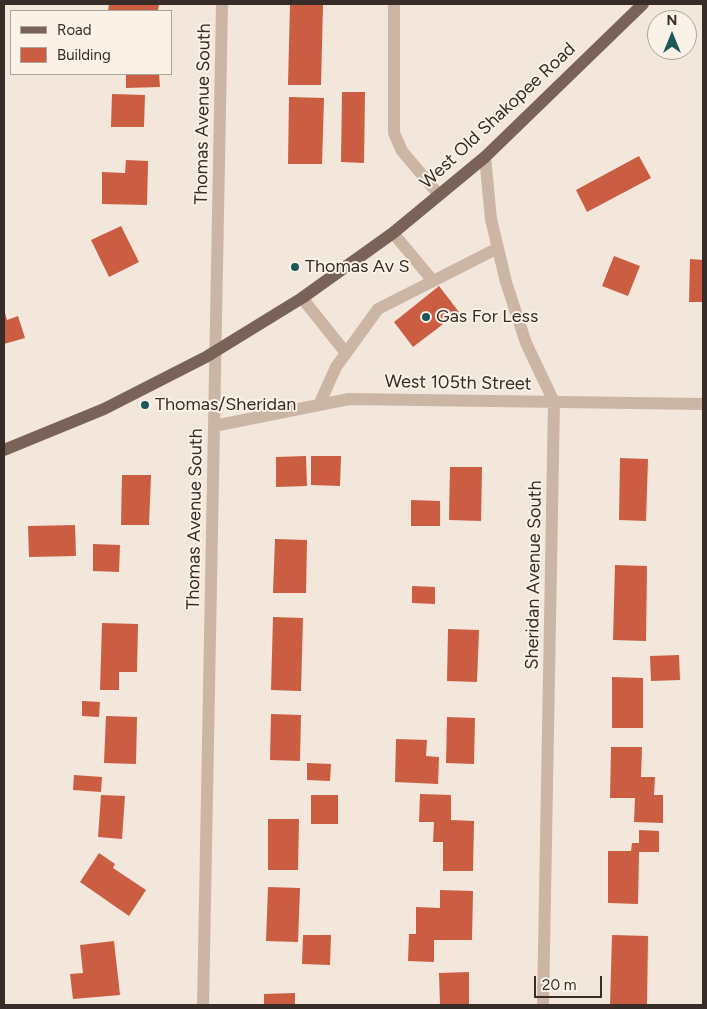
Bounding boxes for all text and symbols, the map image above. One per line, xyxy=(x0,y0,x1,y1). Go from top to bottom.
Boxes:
legend xyxy=(10,10,172,75)
north arrow xyxy=(647,10,697,60)
text: N xyxy=(667,12,677,29)
text: Road xyxy=(57,21,92,39)
street label: Thomas Avenue South xyxy=(191,23,215,205)
street label: West Old Shakopee Road xyxy=(416,38,580,194)
text: Building xyxy=(57,46,111,64)
place label: Thomas Av S xyxy=(305,256,410,278)
marker: Thomas Av S xyxy=(289,261,301,273)
place label: Gas For Less xyxy=(436,306,538,328)
marker: Gas For Less xyxy=(420,311,432,323)
street label: West 105th Street xyxy=(384,371,532,395)
place label: Thomas/Sheridan xyxy=(155,394,296,416)
marker: Thomas/Sheridan xyxy=(139,399,151,411)
street label: Thomas Avenue South xyxy=(183,428,207,610)
street label: Sheridan Avenue South xyxy=(522,480,546,670)
scale bar xyxy=(537,966,604,998)
text: 20 m xyxy=(542,976,576,994)

